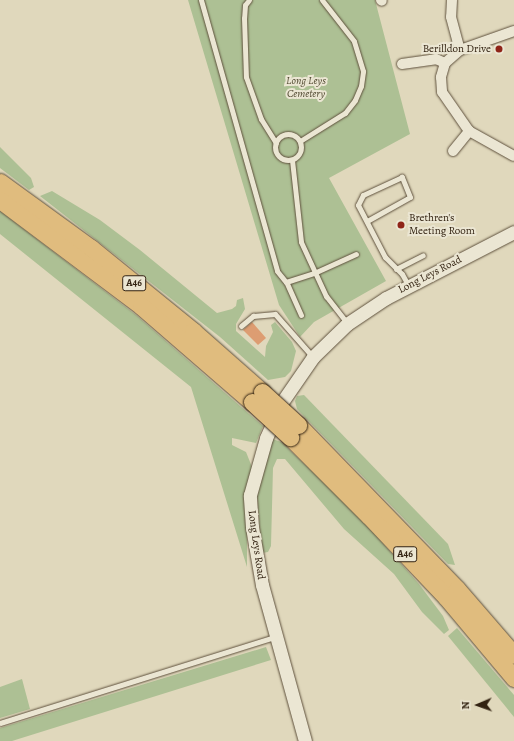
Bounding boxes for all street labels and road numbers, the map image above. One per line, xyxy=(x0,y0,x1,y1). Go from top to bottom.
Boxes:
street label: Long Leys Road xyxy=(396,253,464,297)
road number: A46 xyxy=(122,275,146,291)
street label: Long Leys Road xyxy=(245,510,267,580)
road number: A46 xyxy=(393,546,417,562)

